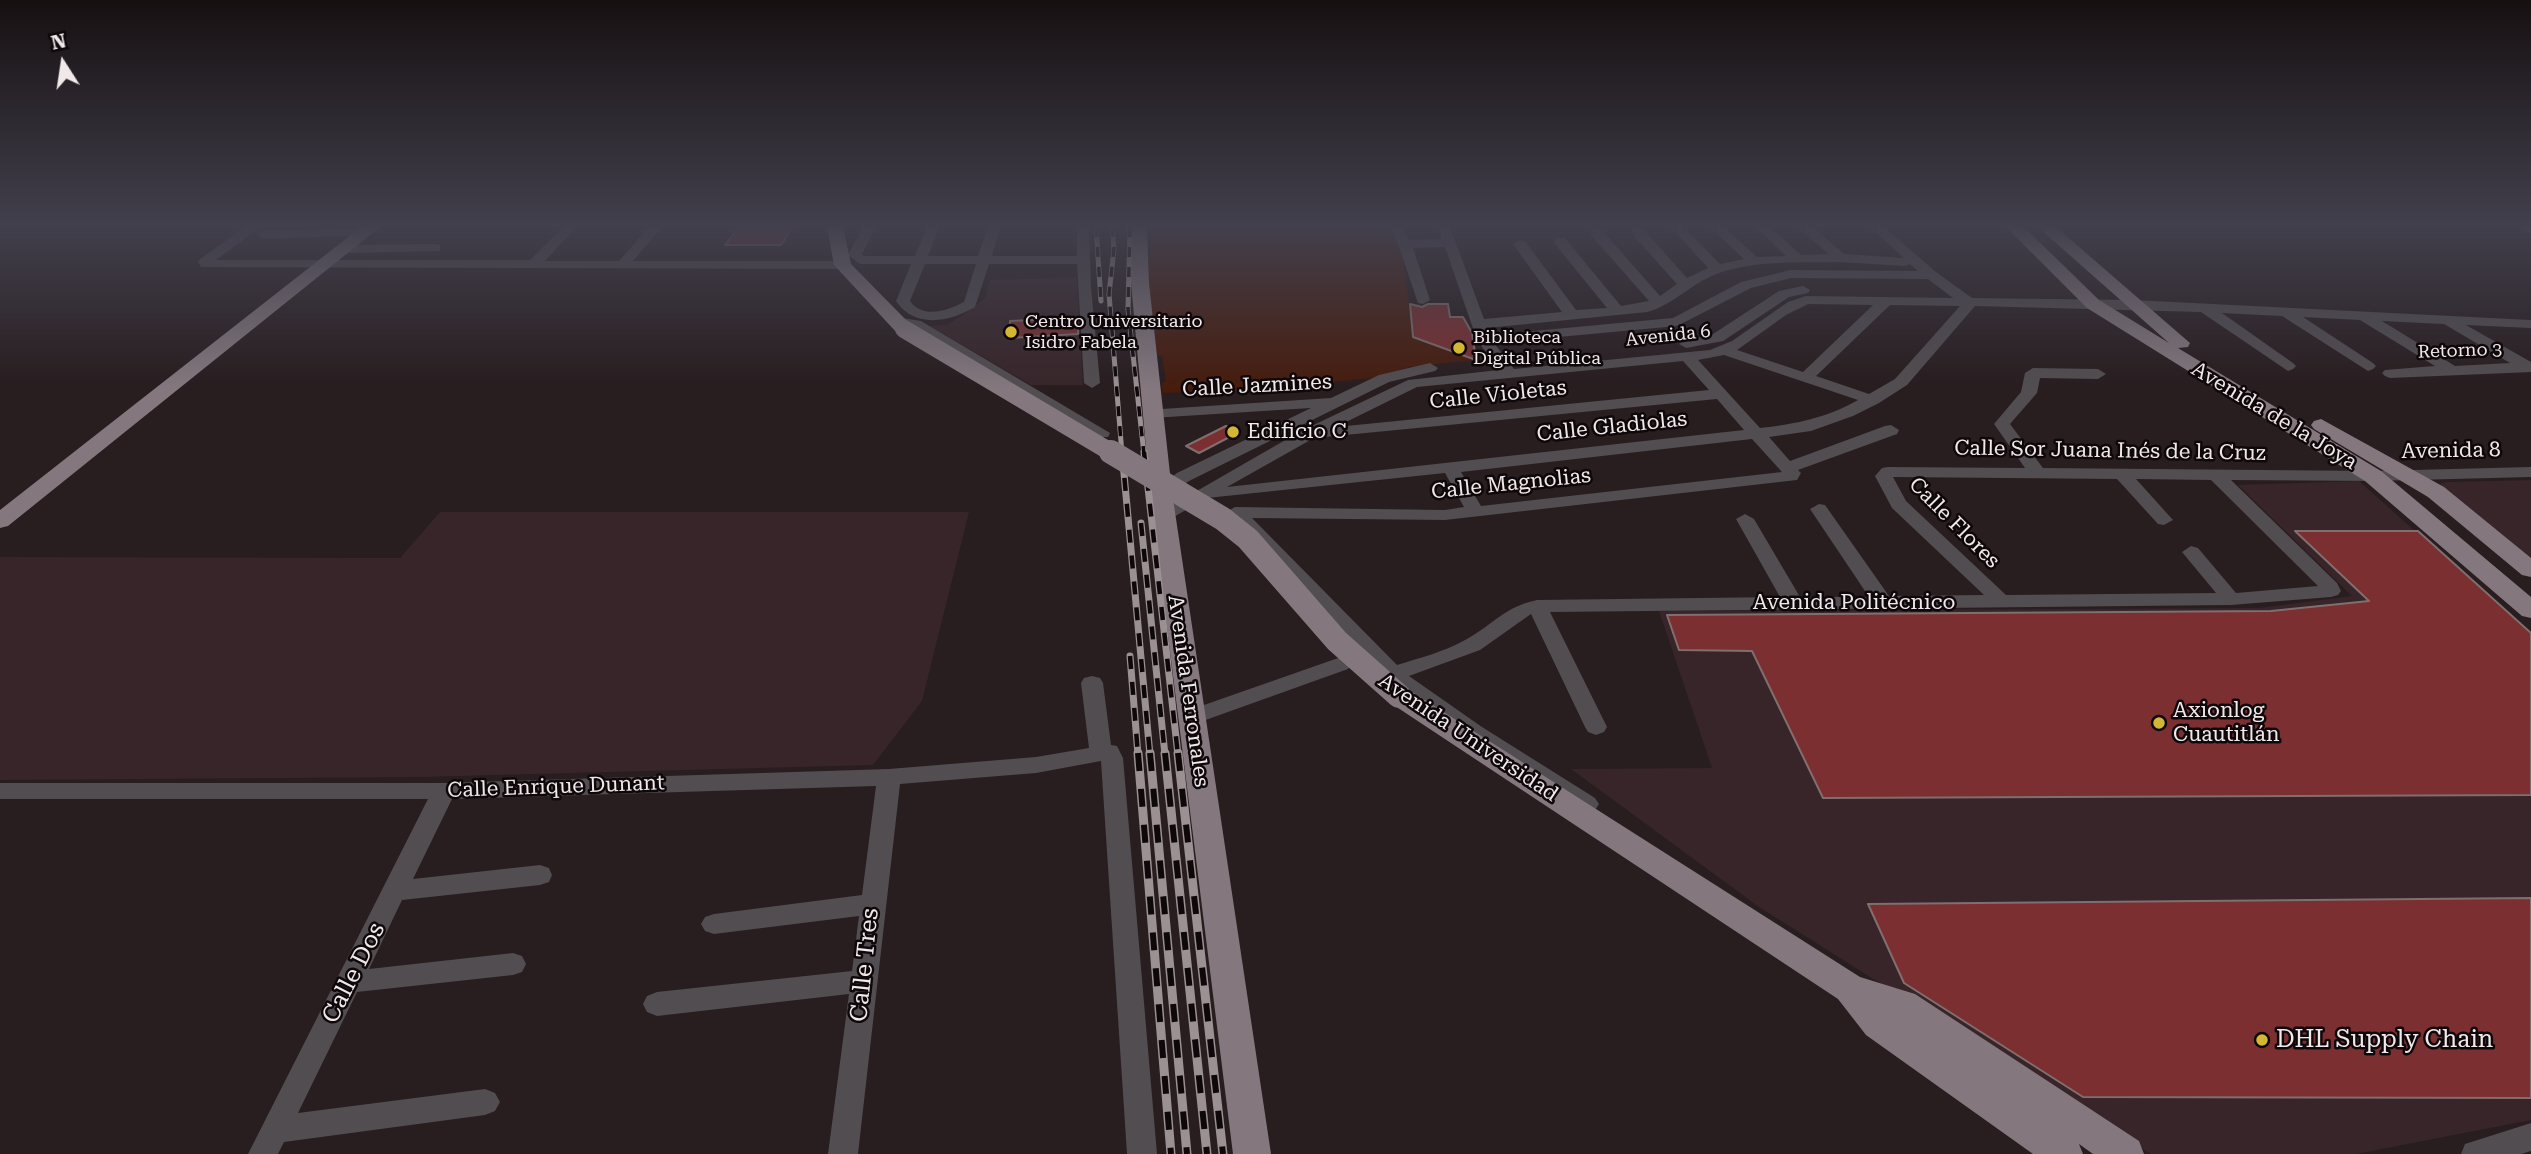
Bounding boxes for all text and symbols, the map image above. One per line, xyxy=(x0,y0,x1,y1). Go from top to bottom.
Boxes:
north arrow xyxy=(28,28,98,98)
text: N xyxy=(49,29,68,55)
place label: Centro Universitario Isidro Fabela xyxy=(1025,311,1203,354)
street label: Avenida 6 xyxy=(1624,321,1712,351)
marker: Centro Universitario Isidro Fabela xyxy=(1003,324,1019,340)
place label: Biblioteca Digital Pública xyxy=(1473,327,1601,370)
street label: Retorno 3 xyxy=(2417,339,2503,363)
marker: Biblioteca Digital Pública xyxy=(1451,340,1467,356)
street label: Avenida de la Joya xyxy=(2187,357,2361,475)
street label: Calle Jazmines xyxy=(1182,369,1332,403)
street label: Calle Violetas xyxy=(1428,375,1568,415)
street label: Calle Gladiolas xyxy=(1536,407,1688,447)
place label: Edificio C xyxy=(1247,419,1347,445)
marker: Edificio C xyxy=(1225,424,1241,440)
street label: Calle Sor Juana Inés de la Cruz xyxy=(1954,436,2266,466)
street label: Avenida 8 xyxy=(2401,438,2501,464)
street label: Calle Magnolias xyxy=(1430,463,1592,505)
street label: Calle Flores xyxy=(1903,472,2005,574)
street label: Avenida Politécnico xyxy=(1753,590,1955,616)
street label: Avenida Ferronales xyxy=(1162,593,1214,789)
street label: Avenida Universidad xyxy=(1373,669,1563,807)
place label: Axionlog Cuautitlán xyxy=(2173,698,2279,748)
marker: Axionlog Cuautitlán xyxy=(2151,715,2167,731)
street label: Calle Enrique Dunant xyxy=(447,771,665,803)
street label: Calle Tres xyxy=(845,907,885,1023)
street label: Calle Dos xyxy=(316,918,392,1028)
place label: DHL Supply Chain xyxy=(2276,1026,2493,1054)
marker: DHL Supply Chain xyxy=(2254,1032,2270,1048)

